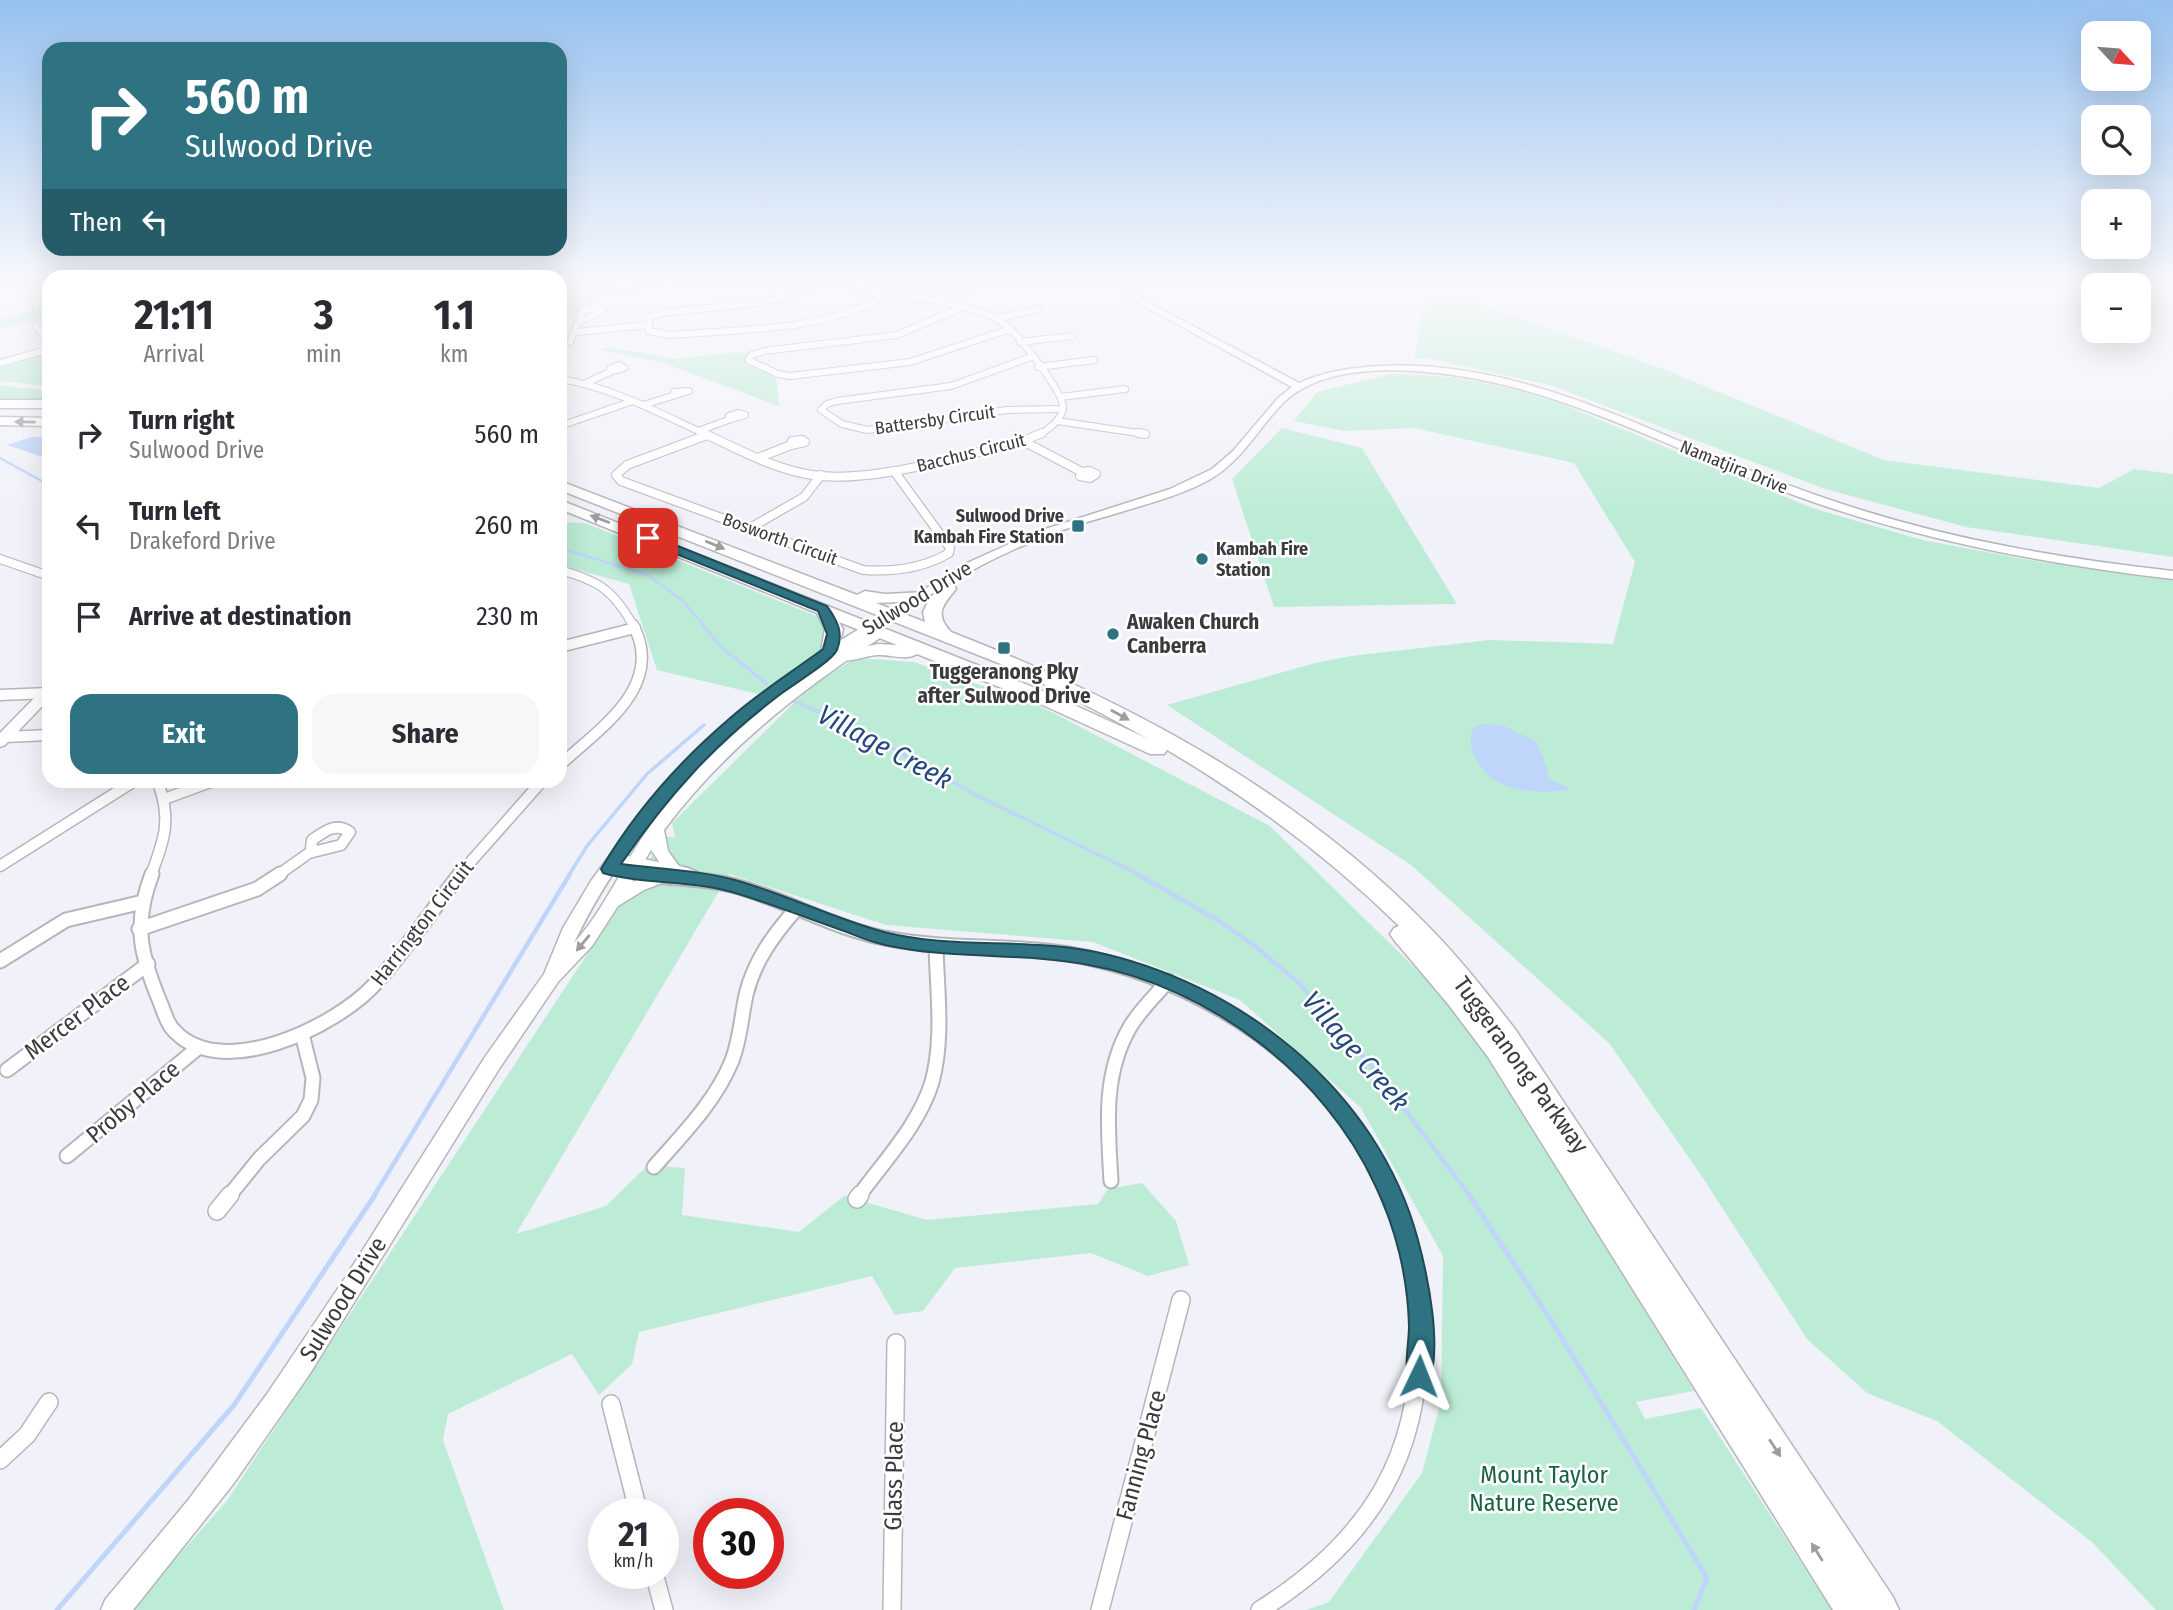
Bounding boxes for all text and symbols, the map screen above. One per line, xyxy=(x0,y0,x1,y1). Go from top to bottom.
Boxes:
north arrow xyxy=(2081,21,2151,91)
map controls xyxy=(2081,21,2151,343)
text: 560 m xyxy=(185,67,309,126)
icon: right xyxy=(70,70,161,161)
button: search xyxy=(2081,105,2151,175)
text: Sulwood Drive xyxy=(185,127,373,165)
button: + xyxy=(2081,189,2151,259)
icon: left xyxy=(136,203,174,241)
text: Then xyxy=(70,207,122,238)
button: − xyxy=(2081,273,2151,343)
text: 21:11 xyxy=(134,290,214,340)
text: 3 xyxy=(314,290,334,340)
text: 1.1 xyxy=(434,290,475,340)
text: Arrival xyxy=(143,340,204,368)
text: min xyxy=(306,340,342,368)
text: km xyxy=(440,340,468,368)
street label: Battersby Circuit xyxy=(873,401,997,439)
text: Turn right xyxy=(129,405,235,436)
one-way arrow xyxy=(13,416,35,427)
icon: right xyxy=(70,416,108,454)
text: 560 m xyxy=(475,419,539,450)
street label: Bacchus Circuit xyxy=(914,429,1028,477)
street label: Namatjira Drive xyxy=(1677,435,1791,499)
text: Sulwood Drive xyxy=(129,436,264,464)
text: Turn left xyxy=(129,496,221,527)
place label: Sulwood Drive Kambah Fire Station xyxy=(914,505,1064,548)
icon: left xyxy=(70,507,108,545)
pin xyxy=(618,508,678,568)
street label: Bosworth Circuit xyxy=(719,508,841,570)
text: 260 m xyxy=(475,510,539,541)
one-way arrow xyxy=(590,513,611,524)
marker: Sulwood Drive Kambah Fire Station xyxy=(1070,518,1086,534)
icon: arrive xyxy=(629,519,667,557)
text: Drakeford Drive xyxy=(129,527,276,555)
place label: Kambah Fire Station xyxy=(1216,538,1308,581)
one-way arrow xyxy=(704,540,725,551)
marker: Kambah Fire Station xyxy=(1194,551,1210,567)
street label: Sulwood Drive xyxy=(857,555,977,641)
icon: arrive xyxy=(70,598,108,636)
text: Arrive at destination xyxy=(129,601,352,632)
text: 230 m xyxy=(476,601,539,632)
place label: Awaken Church Canberra xyxy=(1126,609,1259,659)
marker: Awaken Church Canberra xyxy=(1105,626,1121,642)
marker: Tuggeranong Pky after Sulwood Drive xyxy=(996,640,1012,656)
place label: Tuggeranong Pky after Sulwood Drive xyxy=(917,659,1091,709)
button: Exit xyxy=(70,694,298,774)
button: Share xyxy=(312,694,539,774)
water label: Village Creek xyxy=(812,698,958,796)
one-way arrow xyxy=(1111,709,1130,721)
street label: Harrington Circuit xyxy=(365,855,479,991)
one-way arrow xyxy=(576,934,591,951)
street label: Mercer Place xyxy=(19,968,135,1066)
street label: Tuggeranong Parkway xyxy=(1448,971,1595,1159)
water label: Village Creek xyxy=(1295,985,1417,1118)
street label: Proby Place xyxy=(81,1055,185,1149)
street label: Sulwood Drive xyxy=(294,1232,392,1366)
position arrow xyxy=(1382,1339,1456,1413)
street label: Fanning Place xyxy=(1110,1387,1172,1523)
street label: Glass Place xyxy=(879,1421,909,1531)
one-way arrow xyxy=(1769,1438,1782,1458)
park label: Mount Taylor Nature Reserve xyxy=(1469,1461,1619,1517)
speed limit sign: 30 xyxy=(693,1498,784,1589)
text: 21 xyxy=(618,1513,649,1555)
one-way arrow xyxy=(1811,1543,1824,1562)
text: km/h xyxy=(613,1550,654,1572)

